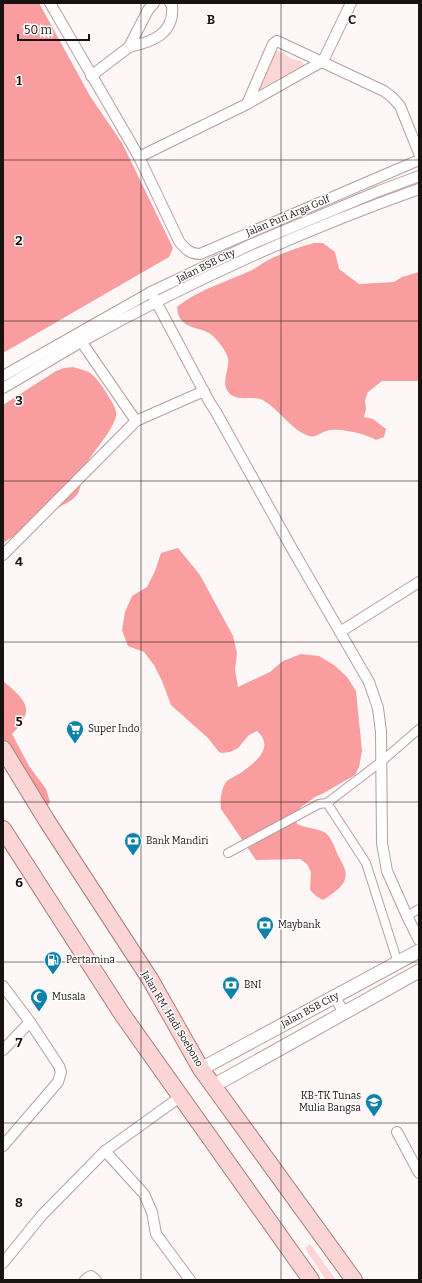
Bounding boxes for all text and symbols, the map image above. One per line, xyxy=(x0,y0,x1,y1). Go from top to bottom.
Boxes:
text: B xyxy=(207,12,215,27)
text: C xyxy=(348,12,356,27)
scale bar xyxy=(18,16,89,42)
text: 50 m xyxy=(24,23,53,37)
text: 1 xyxy=(16,73,22,88)
street label: Jalan Puri Arga Golf xyxy=(243,192,333,239)
text: 2 xyxy=(15,233,23,248)
street label: Jalan BSB City xyxy=(174,246,238,286)
text: 3 xyxy=(15,393,23,408)
text: 4 xyxy=(15,554,23,569)
text: 5 xyxy=(15,714,23,729)
supermarket icon: Super Indo xyxy=(65,719,85,744)
place label: Super Indo xyxy=(88,723,140,735)
bank icon: Bank Mandiri xyxy=(123,831,143,856)
place label: Bank Mandiri xyxy=(146,835,208,847)
text: 6 xyxy=(15,875,23,890)
bank icon: Maybank xyxy=(255,915,275,940)
place label: Maybank xyxy=(278,919,321,931)
fuel station icon: Pertamina xyxy=(43,950,63,975)
place label: Pertamina xyxy=(66,954,116,966)
street label: Jalan RM. Hadi Soebono xyxy=(138,968,205,1069)
bank icon: BNI xyxy=(221,975,241,1000)
place label: BNI xyxy=(244,979,262,991)
mosque icon: Musala xyxy=(29,987,49,1012)
street label: Jalan BSB City xyxy=(278,989,342,1031)
place label: Musala xyxy=(52,991,86,1003)
text: 7 xyxy=(16,1035,23,1050)
place label: KB-TK Tunas Mulia Bangsa xyxy=(299,1090,362,1114)
school or university icon: KB-TK Tunas Mulia Bangsa xyxy=(364,1092,384,1117)
text: 8 xyxy=(15,1195,23,1210)

